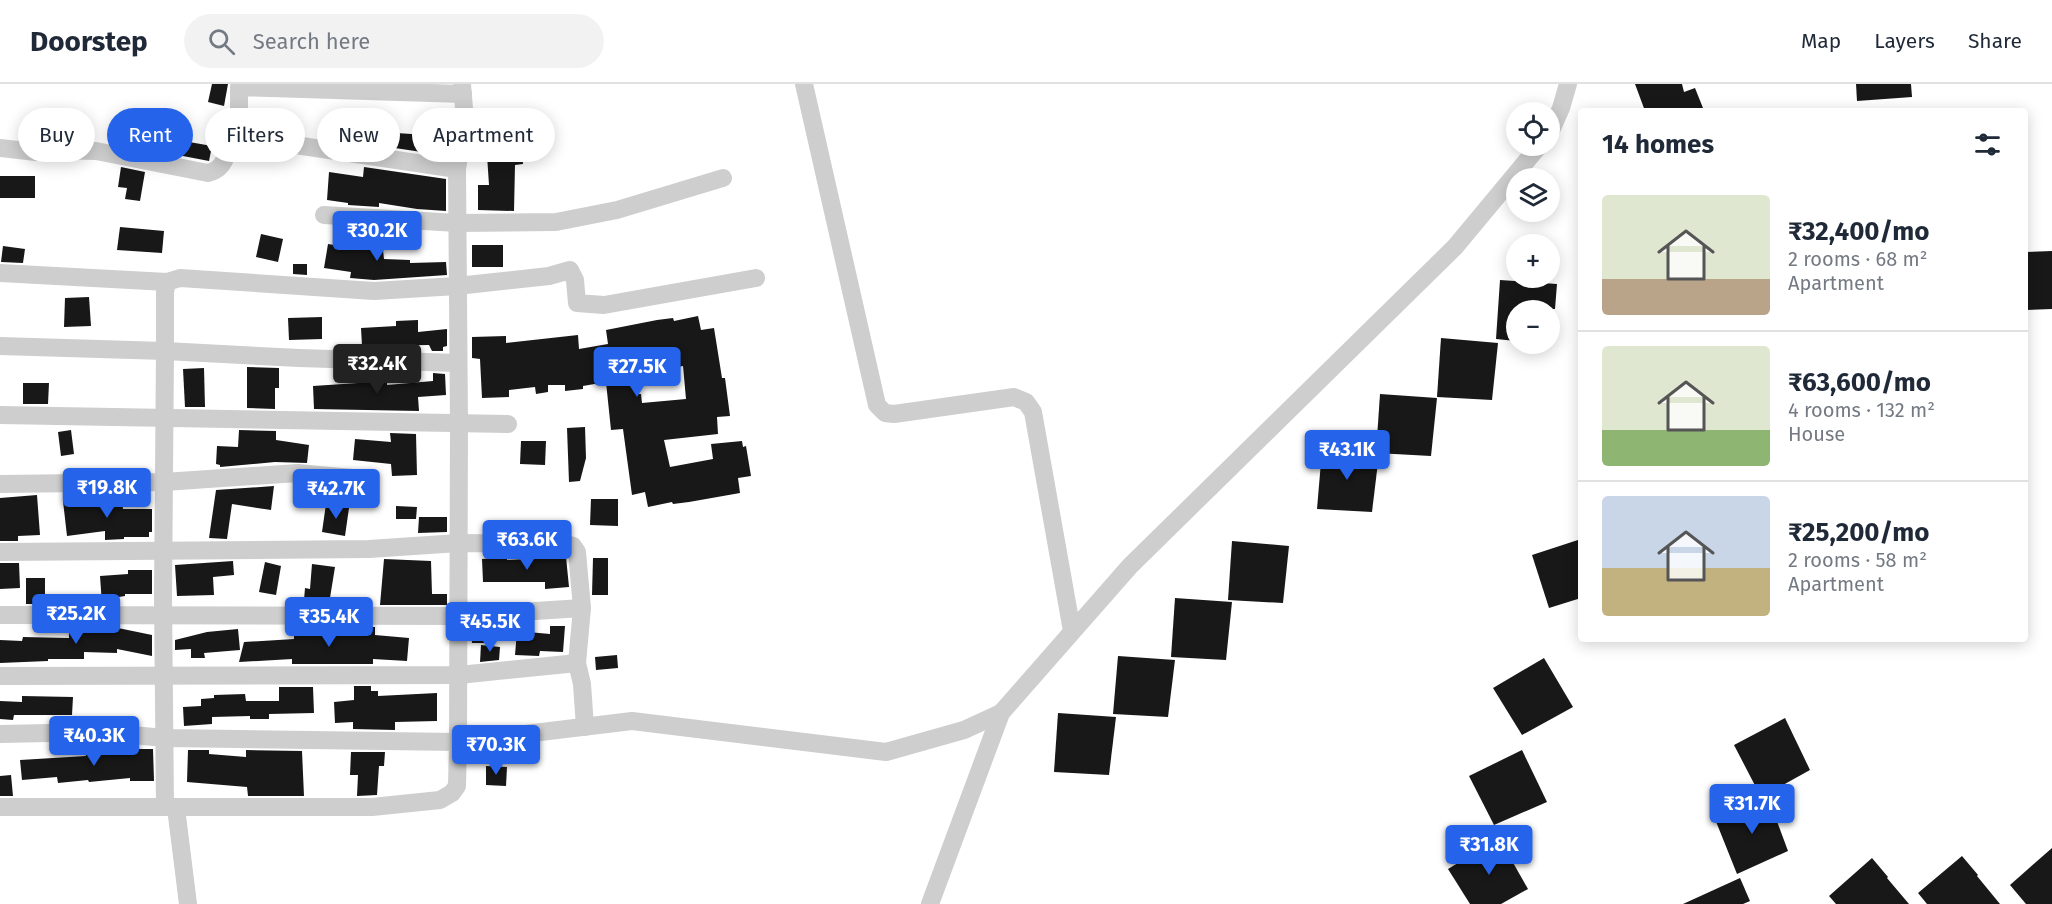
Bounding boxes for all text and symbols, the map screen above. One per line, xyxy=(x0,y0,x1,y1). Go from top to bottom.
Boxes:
search box xyxy=(184,14,604,68)
text: Doorstep xyxy=(30,25,148,58)
icon: search xyxy=(205,25,238,58)
text: Search here xyxy=(253,28,370,55)
text: Map xyxy=(1801,28,1841,54)
text: Layers xyxy=(1874,28,1935,54)
text: Share xyxy=(1968,28,2022,54)
map controls xyxy=(1506,102,1560,354)
button: locate xyxy=(1506,102,1560,156)
chip: Buy xyxy=(18,108,95,162)
chip: Rent xyxy=(107,108,193,162)
chip: Filters xyxy=(205,108,305,162)
chip: New xyxy=(317,108,400,162)
chip: Apartment xyxy=(412,108,555,162)
icon: filters xyxy=(1971,128,2004,161)
text: 14 homes xyxy=(1602,129,1714,160)
button: layers xyxy=(1506,168,1560,222)
pin: ₹30.2K xyxy=(328,211,426,262)
text: ₹32,400/mo xyxy=(1788,216,1929,247)
text: ₹30.2K xyxy=(347,218,407,242)
icon: home xyxy=(1650,219,1722,291)
button: + xyxy=(1506,234,1560,288)
text: 2 rooms · 68 m² xyxy=(1788,247,1928,271)
text: Apartment xyxy=(1788,271,1884,295)
button: − xyxy=(1506,300,1560,354)
pin: ₹32.4K xyxy=(328,344,426,395)
pin: ₹27.5K xyxy=(588,347,686,398)
text: ₹32.4K xyxy=(347,351,407,375)
text: ₹27.5K xyxy=(608,354,666,378)
text: ₹63,600/mo xyxy=(1788,367,1931,398)
icon: home xyxy=(1650,370,1722,442)
text: 4 rooms · 132 m² xyxy=(1788,398,1935,422)
text: House xyxy=(1788,422,1845,446)
pin: ₹43.1K xyxy=(1298,430,1396,481)
text: ₹43.1K xyxy=(1319,437,1375,461)
pin: ₹19.8K xyxy=(58,468,156,519)
pin: ₹42.7K xyxy=(287,469,385,520)
text: ₹19.8K xyxy=(77,475,137,499)
text: ₹42.7K xyxy=(307,476,365,500)
text: ₹25,200/mo xyxy=(1788,517,1929,548)
pin: ₹63.6K xyxy=(478,520,576,571)
icon: home xyxy=(1650,520,1722,592)
text: ₹63.6K xyxy=(497,527,557,551)
text: 2 rooms · 58 m² xyxy=(1788,548,1927,572)
text: Apartment xyxy=(1788,572,1884,596)
pin: ₹25.2K xyxy=(27,594,125,645)
pin: ₹35.4K xyxy=(280,597,378,648)
text: ₹25.2K xyxy=(46,601,106,625)
pin: ₹45.5K xyxy=(441,602,539,653)
text: ₹35.4K xyxy=(299,604,359,628)
text: ₹45.5K xyxy=(460,609,520,633)
pin: ₹40.3K xyxy=(45,716,143,767)
text: ₹40.3K xyxy=(63,723,125,747)
pin: ₹70.3K xyxy=(447,725,545,776)
text: ₹70.3K xyxy=(466,732,526,756)
pin: ₹31.7K xyxy=(1703,784,1801,835)
text: ₹31.7K xyxy=(1724,791,1780,815)
pin: ₹31.8K xyxy=(1440,825,1538,876)
text: ₹31.8K xyxy=(1459,832,1519,856)

